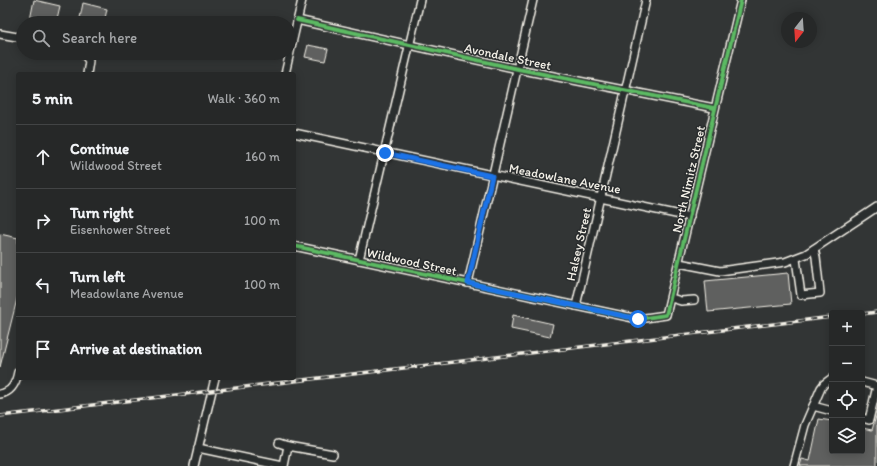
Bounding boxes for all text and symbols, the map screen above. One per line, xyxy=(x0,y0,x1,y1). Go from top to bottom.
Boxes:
north arrow xyxy=(781,12,817,48)
search box xyxy=(16,16,296,60)
icon: search xyxy=(30,27,52,49)
text: Search here xyxy=(62,29,137,47)
street label: Avondale Street xyxy=(463,40,553,73)
text: 5 min xyxy=(32,88,72,108)
text: Walk · 360 m xyxy=(207,91,280,106)
street label: North Nimitz Street xyxy=(669,124,708,234)
text: Continue xyxy=(70,140,129,158)
route end xyxy=(376,144,394,162)
icon: ahead xyxy=(32,146,54,168)
text: 160 m xyxy=(245,149,280,164)
text: Wildwood Street xyxy=(70,158,162,173)
street label: Meadowlane Avenue xyxy=(508,160,622,197)
text: Turn right xyxy=(70,204,134,222)
street label: Halsey Street xyxy=(563,206,594,282)
icon: right xyxy=(32,210,54,232)
text: 100 m xyxy=(244,213,280,228)
text: Eisenhower Street xyxy=(70,222,170,237)
street label: Wildwood Street xyxy=(365,245,458,278)
text: Turn left xyxy=(70,268,125,286)
icon: left xyxy=(32,274,54,296)
text: 100 m xyxy=(244,277,280,292)
text: Meadowlane Avenue xyxy=(70,286,184,301)
route start xyxy=(629,310,647,328)
map controls xyxy=(829,310,865,454)
button: + xyxy=(829,310,865,346)
icon: arrive xyxy=(32,338,54,360)
text: Arrive at destination xyxy=(70,340,202,358)
button: − xyxy=(829,346,865,382)
button: locate xyxy=(829,382,865,418)
button: layers xyxy=(829,418,865,454)

